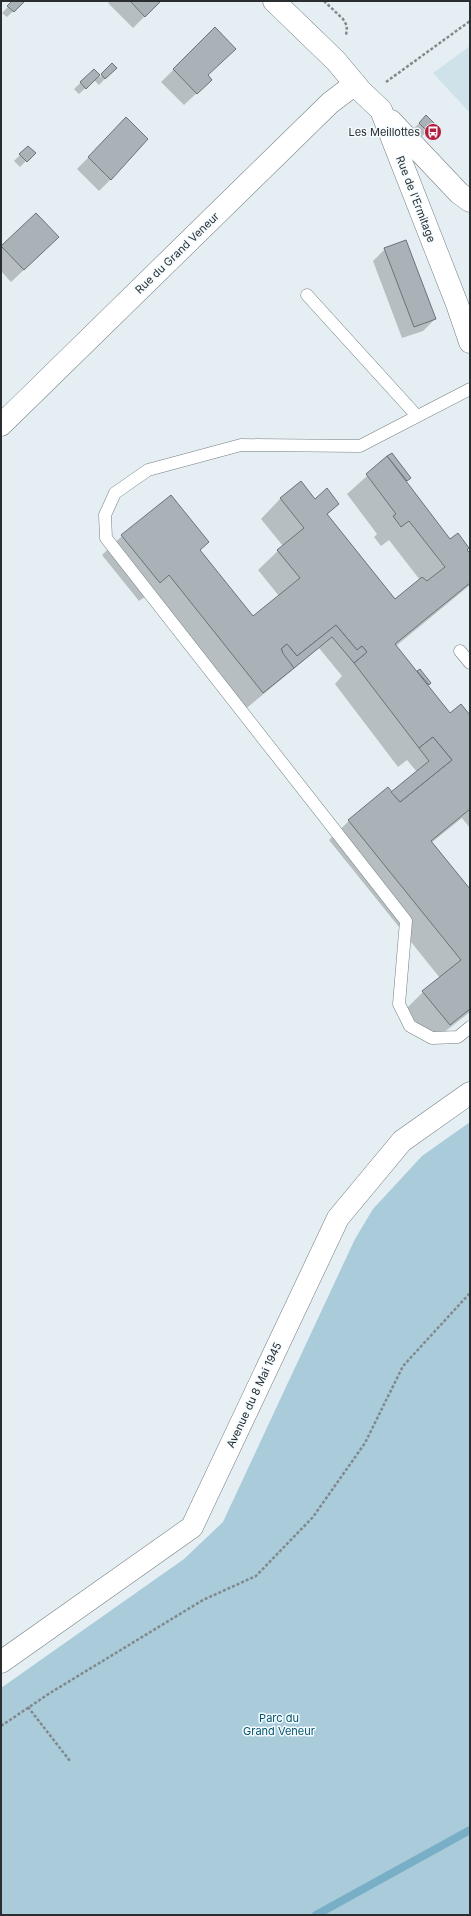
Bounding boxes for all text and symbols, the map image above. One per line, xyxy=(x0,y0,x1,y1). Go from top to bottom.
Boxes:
bus stop icon: Les Meillottes xyxy=(423,122,443,142)
place label: Les Meillottes xyxy=(348,125,420,139)
street label: Rue de l'Ermitage xyxy=(393,154,439,244)
street label: Rue du Grand Veneur xyxy=(132,209,222,297)
street label: Avenue du 8 Mai 1945 xyxy=(223,1340,285,1450)
park label: Parc du Grand Veneur xyxy=(243,1711,315,1738)

